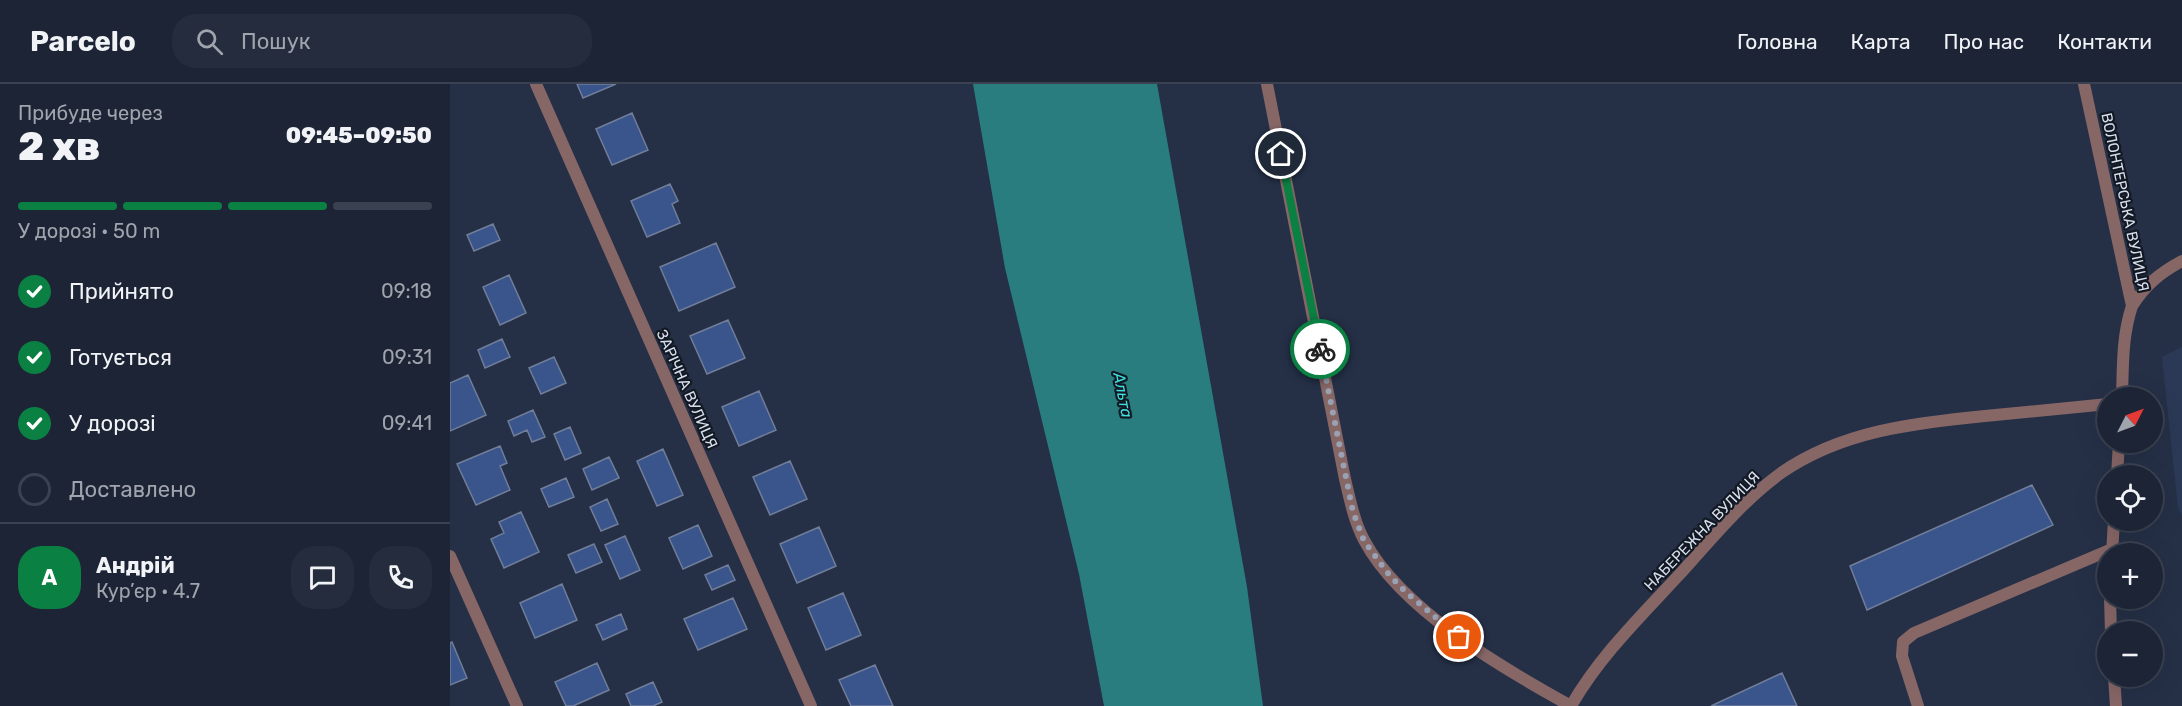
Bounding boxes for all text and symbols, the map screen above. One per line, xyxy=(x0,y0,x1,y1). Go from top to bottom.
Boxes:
search box xyxy=(172,14,592,68)
text: Parcelo xyxy=(30,25,136,58)
icon: search xyxy=(193,25,226,58)
text: Пошук xyxy=(241,28,310,55)
text: Головна xyxy=(1737,29,1818,54)
text: Карта xyxy=(1851,29,1911,54)
text: Про нас xyxy=(1944,29,2024,54)
text: Контакти xyxy=(2057,29,2152,54)
text: Прибуде через xyxy=(18,101,163,125)
street label: ВОЛОНТЕРСЬКА ВУЛИЦЯ xyxy=(2097,111,2153,293)
text: 09:45–09:50 xyxy=(286,122,432,149)
text: 2 хв xyxy=(18,124,100,170)
pin xyxy=(1255,128,1306,179)
icon: home xyxy=(1264,137,1297,170)
text: У дорозі · 50 m xyxy=(18,219,160,243)
icon: check xyxy=(18,275,51,308)
text: Прийнято xyxy=(69,278,174,305)
text: 09:18 xyxy=(381,279,432,303)
courier xyxy=(1290,319,1350,379)
street label: ЗАРІЧНА ВУЛИЦЯ xyxy=(653,327,721,451)
icon: bike xyxy=(1304,333,1337,366)
icon: check xyxy=(18,341,51,374)
text: Готується xyxy=(69,344,172,371)
text: 09:31 xyxy=(382,345,432,369)
water label: Альта xyxy=(1109,370,1137,419)
north arrow xyxy=(2097,387,2163,453)
map controls xyxy=(2097,387,2163,687)
icon: check xyxy=(18,407,51,440)
text: У дорозі xyxy=(69,410,156,437)
text: 09:41 xyxy=(382,411,432,435)
button: locate xyxy=(2097,465,2163,531)
street label: НАБЕРЕЖНА ВУЛИЦЯ xyxy=(1640,468,1764,594)
text: Доставлено xyxy=(69,476,196,503)
button: + xyxy=(2097,543,2163,609)
button: chat xyxy=(291,546,354,609)
button: phone xyxy=(369,546,432,609)
text: Андрій xyxy=(96,552,174,579)
text: А xyxy=(42,564,57,591)
text: Кур’єр · 4.7 xyxy=(96,579,200,603)
pin xyxy=(1433,611,1484,662)
icon: bag xyxy=(1442,620,1475,653)
button: − xyxy=(2097,621,2163,687)

